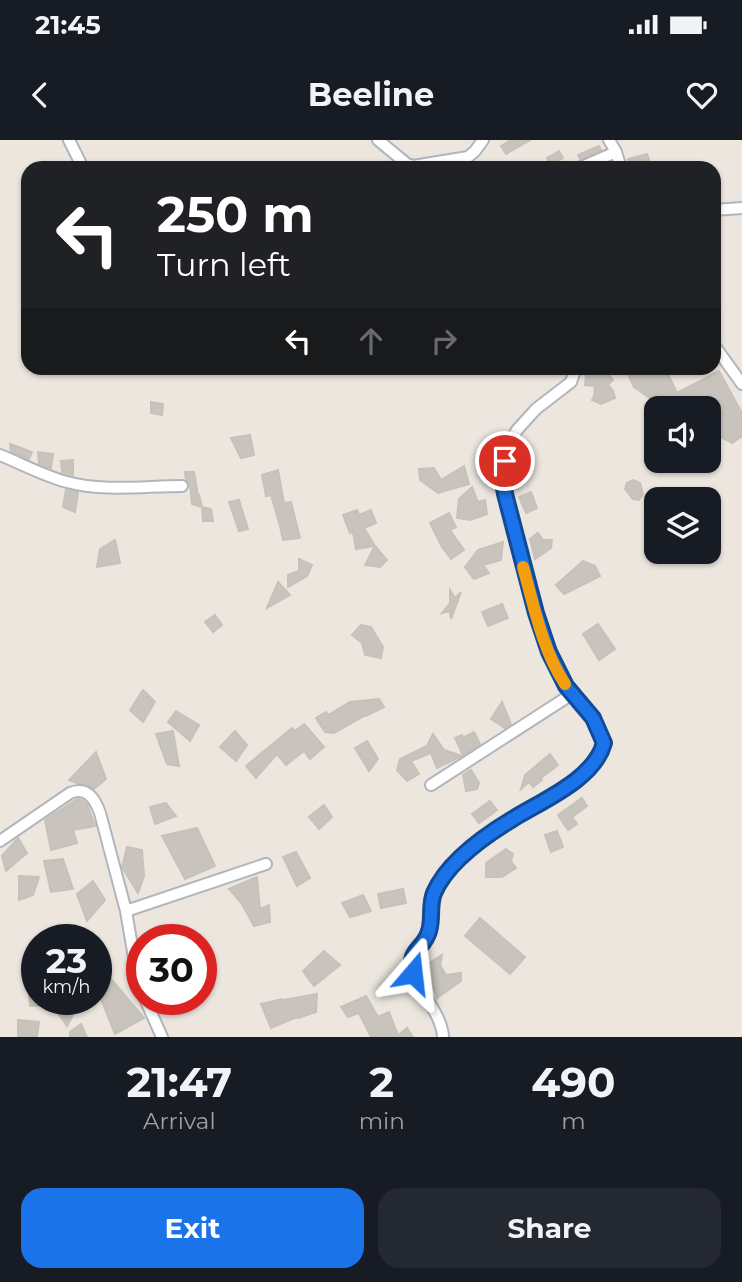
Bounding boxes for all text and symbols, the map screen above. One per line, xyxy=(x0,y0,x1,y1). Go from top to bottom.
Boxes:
text: 21:45 xyxy=(35,9,101,41)
text: Beeline xyxy=(308,75,434,114)
icon: back xyxy=(21,76,59,114)
icon: heart xyxy=(683,76,721,114)
text: 250 m xyxy=(157,185,314,244)
icon: left xyxy=(42,189,133,280)
text: Turn left xyxy=(157,245,291,284)
icon: left xyxy=(279,322,317,360)
icon: ahead xyxy=(352,322,390,360)
icon: right xyxy=(425,322,463,360)
map controls xyxy=(644,396,721,564)
button: sound xyxy=(644,396,721,473)
pin xyxy=(475,431,535,491)
icon: arrive xyxy=(486,442,524,480)
button: layers xyxy=(644,487,721,564)
speed limit sign: 30 xyxy=(126,924,217,1015)
position arrow xyxy=(376,936,450,1010)
text: 23 xyxy=(46,939,87,982)
text: km/h xyxy=(42,976,91,998)
text: 21:47 xyxy=(127,1056,232,1108)
text: 2 xyxy=(369,1056,394,1108)
text: 490 xyxy=(531,1056,615,1108)
text: Arrival xyxy=(143,1107,216,1135)
text: min xyxy=(359,1107,405,1135)
text: m xyxy=(561,1107,586,1135)
button: Exit xyxy=(21,1188,364,1268)
button: Share xyxy=(378,1188,721,1268)

